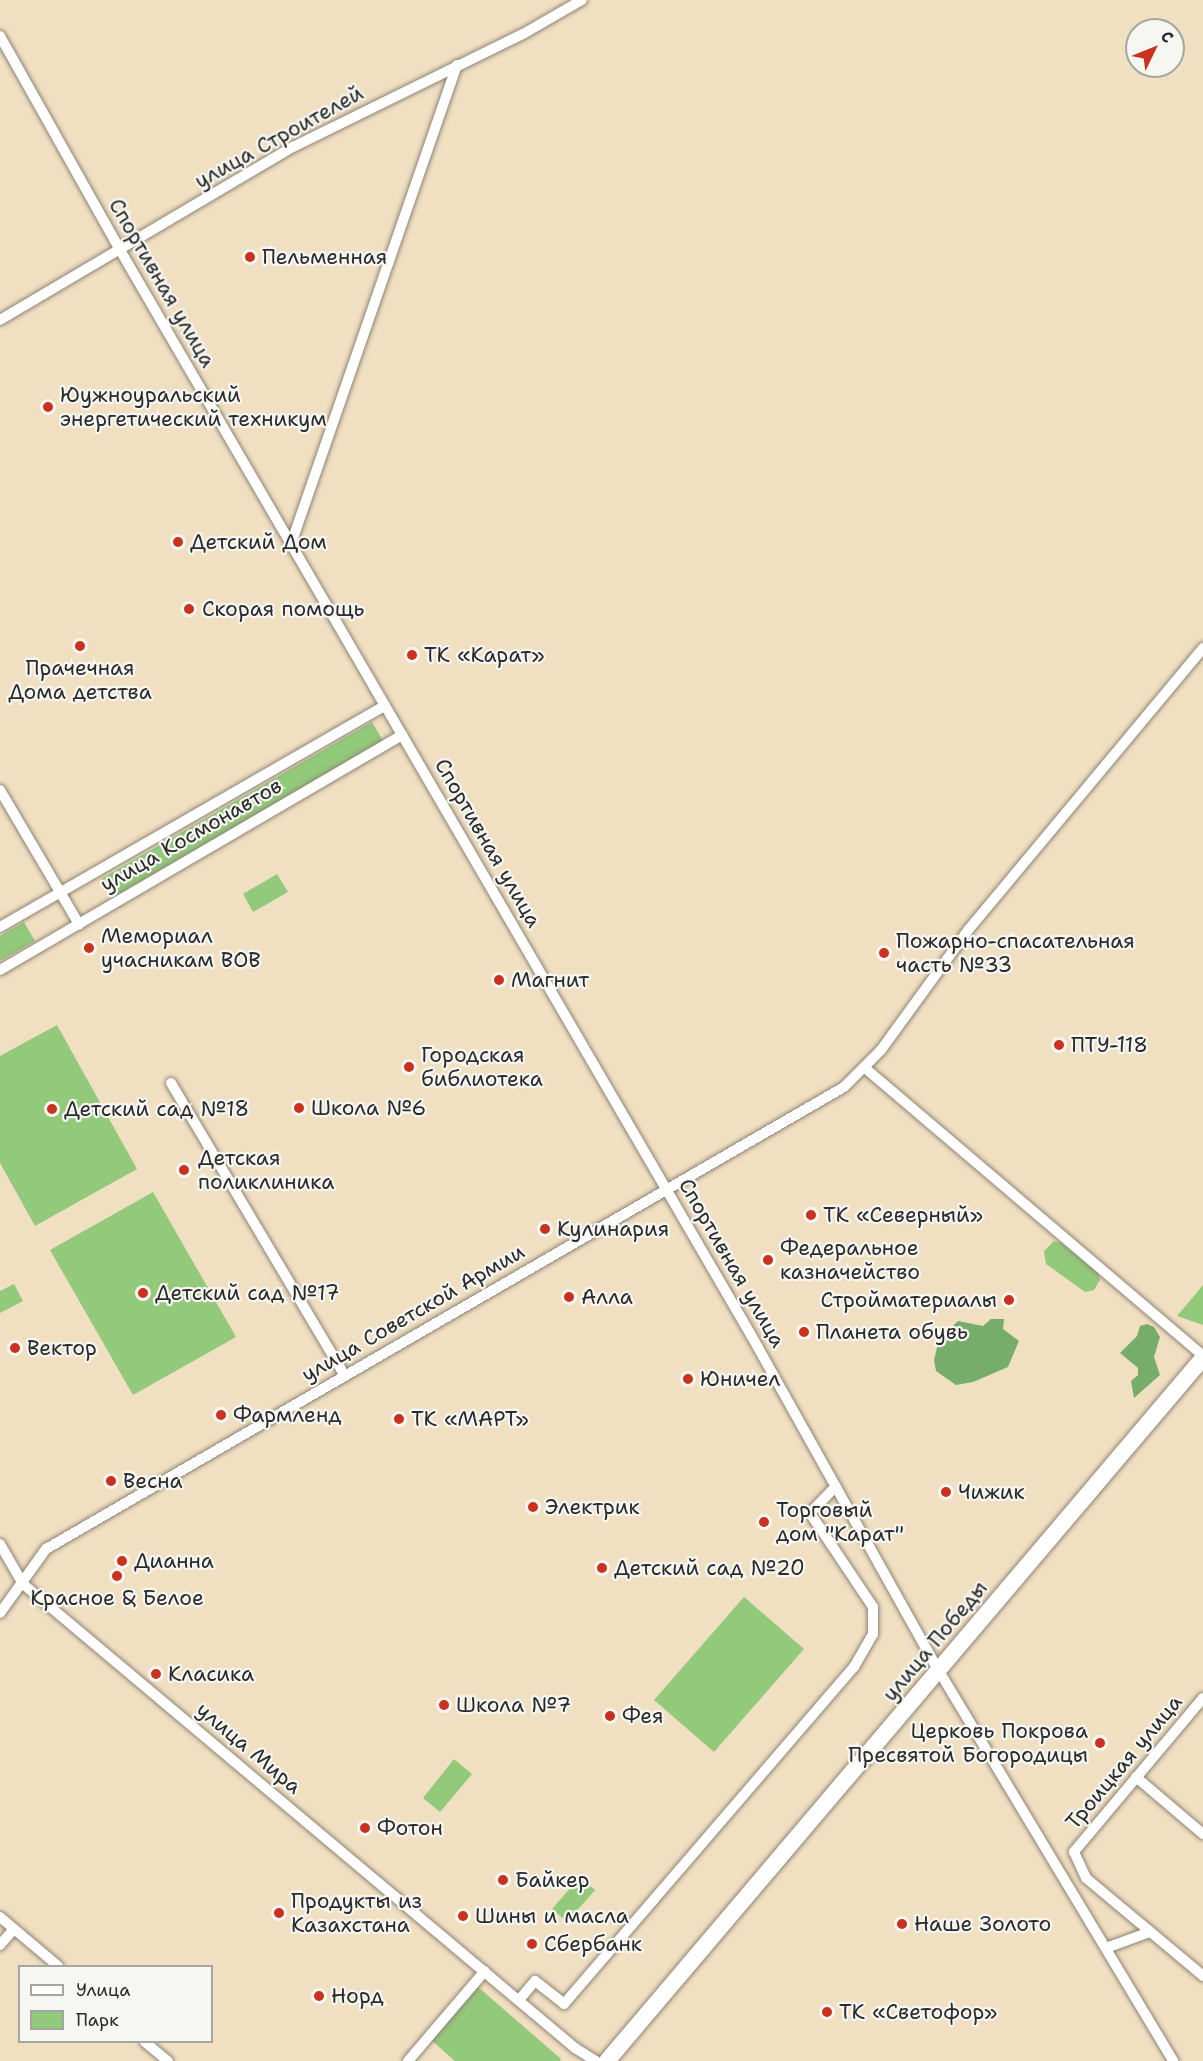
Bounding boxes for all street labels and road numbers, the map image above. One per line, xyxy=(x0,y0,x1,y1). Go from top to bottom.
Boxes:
street label: улица Строителей xyxy=(190,80,368,194)
street label: Спортивная улица xyxy=(103,194,221,372)
street label: Спортивная улица xyxy=(429,754,547,932)
street label: улица Космонавтов xyxy=(96,773,286,897)
street label: Спортивная улица xyxy=(673,1174,791,1352)
street label: улица Советской Армии xyxy=(297,1239,529,1387)
street label: улица Победы xyxy=(877,1576,993,1706)
street label: Троицкая улица xyxy=(1060,1690,1188,1834)
street label: улица Мира xyxy=(191,1697,307,1799)

